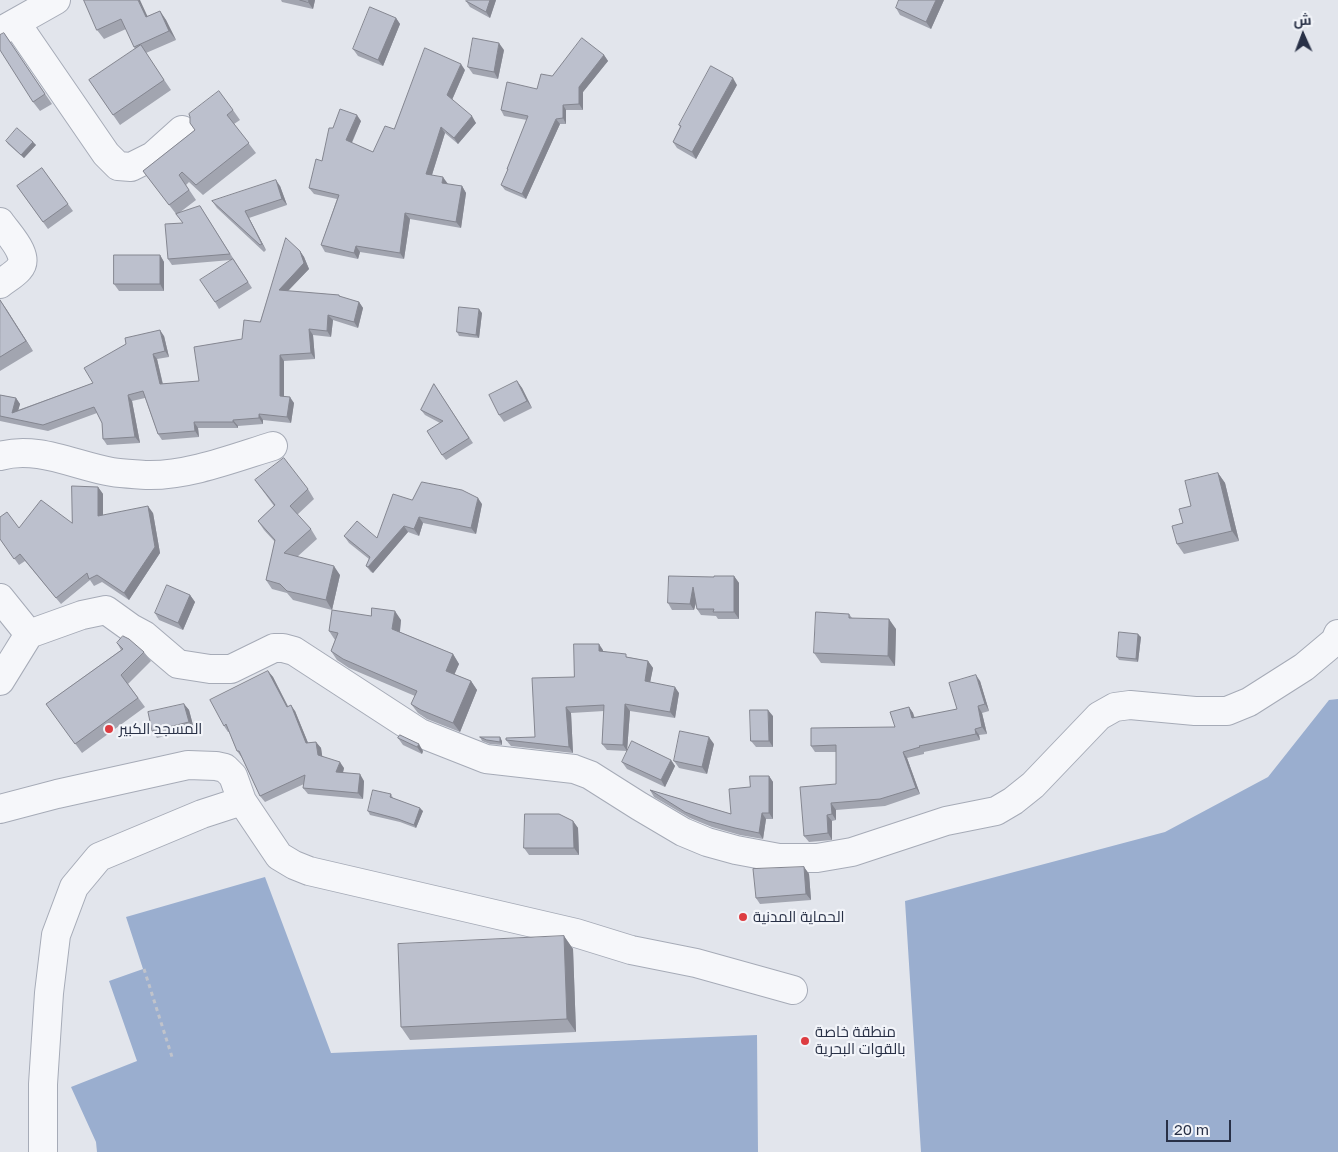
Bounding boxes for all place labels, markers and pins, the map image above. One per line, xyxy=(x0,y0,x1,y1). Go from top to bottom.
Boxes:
place label: المسجد الكبير xyxy=(119,720,202,738)
marker: المسجد الكبير xyxy=(103,723,115,735)
place label: الحماية المدنية xyxy=(753,908,845,926)
marker: الحماية المدنية xyxy=(737,911,749,923)
place label: منطقة خاصة بالقوات البحرية xyxy=(815,1023,905,1058)
marker: منطقة خاصة بالقوات البحرية xyxy=(799,1035,811,1047)

